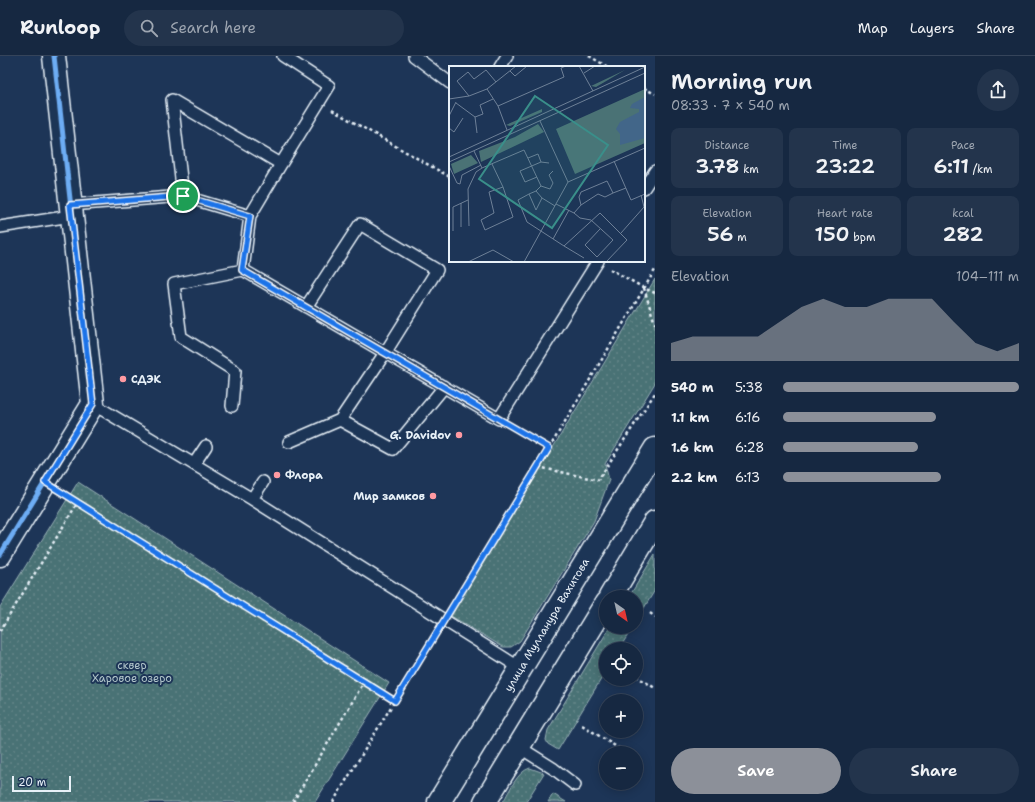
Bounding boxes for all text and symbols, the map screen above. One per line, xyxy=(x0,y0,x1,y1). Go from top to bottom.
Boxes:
search box xyxy=(124,10,404,46)
text: Runloop xyxy=(20,15,100,40)
icon: search xyxy=(138,17,160,39)
text: Search here xyxy=(170,18,256,38)
text: Map xyxy=(858,19,888,37)
text: Layers xyxy=(910,19,954,37)
text: Share xyxy=(976,19,1015,37)
inset map xyxy=(449,66,645,262)
text: Morning run xyxy=(671,67,812,96)
button: share xyxy=(977,69,1019,111)
text: 08:33 · 7 × 540 m xyxy=(671,97,790,114)
text: Distance xyxy=(704,138,750,153)
text: Time xyxy=(832,138,858,153)
text: Pace xyxy=(951,138,975,153)
text: 3.78 xyxy=(695,153,739,179)
text: 23:22 xyxy=(815,153,875,179)
text: 6:11 xyxy=(934,153,969,179)
text: km xyxy=(739,162,759,177)
text: /km xyxy=(969,162,992,177)
pin xyxy=(166,179,200,213)
icon: arrive xyxy=(172,185,194,207)
text: Elevation xyxy=(702,206,752,221)
text: Heart rate xyxy=(817,206,873,221)
text: kcal xyxy=(952,206,974,221)
text: 56 xyxy=(707,221,734,247)
text: 150 xyxy=(815,221,850,247)
text: 282 xyxy=(942,221,984,247)
text: m xyxy=(734,230,747,245)
text: bpm xyxy=(850,230,875,245)
text: Elevation xyxy=(671,268,729,285)
text: 104–111 m xyxy=(956,268,1019,285)
place label: СДЭК xyxy=(131,372,162,387)
marker: СДЭК xyxy=(118,374,128,384)
text: 540 m xyxy=(671,379,714,396)
text: 5:38 xyxy=(735,379,763,396)
text: 1.1 km xyxy=(671,409,709,426)
text: 6:16 xyxy=(735,409,760,426)
place label: G. Davidov xyxy=(390,428,451,443)
marker: G. Davidov xyxy=(454,430,464,440)
text: 1.6 km xyxy=(671,439,714,456)
text: 6:28 xyxy=(735,439,764,456)
place label: Флора xyxy=(285,468,323,483)
text: 2.2 km xyxy=(671,469,717,486)
text: 6:13 xyxy=(735,469,760,486)
marker: Флора xyxy=(272,470,282,480)
place label: Мир замков xyxy=(353,489,425,504)
marker: Мир замков xyxy=(428,491,438,501)
street label: улица Мулланура Вахитова xyxy=(501,555,593,694)
north arrow xyxy=(599,590,643,634)
map controls xyxy=(599,590,643,790)
button: locate xyxy=(599,642,643,686)
park label: сквер Харовое озеро xyxy=(92,658,172,686)
button: + xyxy=(599,694,643,738)
button: − xyxy=(599,746,643,790)
button: Save xyxy=(671,748,841,794)
button: Share xyxy=(849,748,1019,794)
scale bar xyxy=(12,774,71,793)
text: 20 m xyxy=(18,775,46,790)

